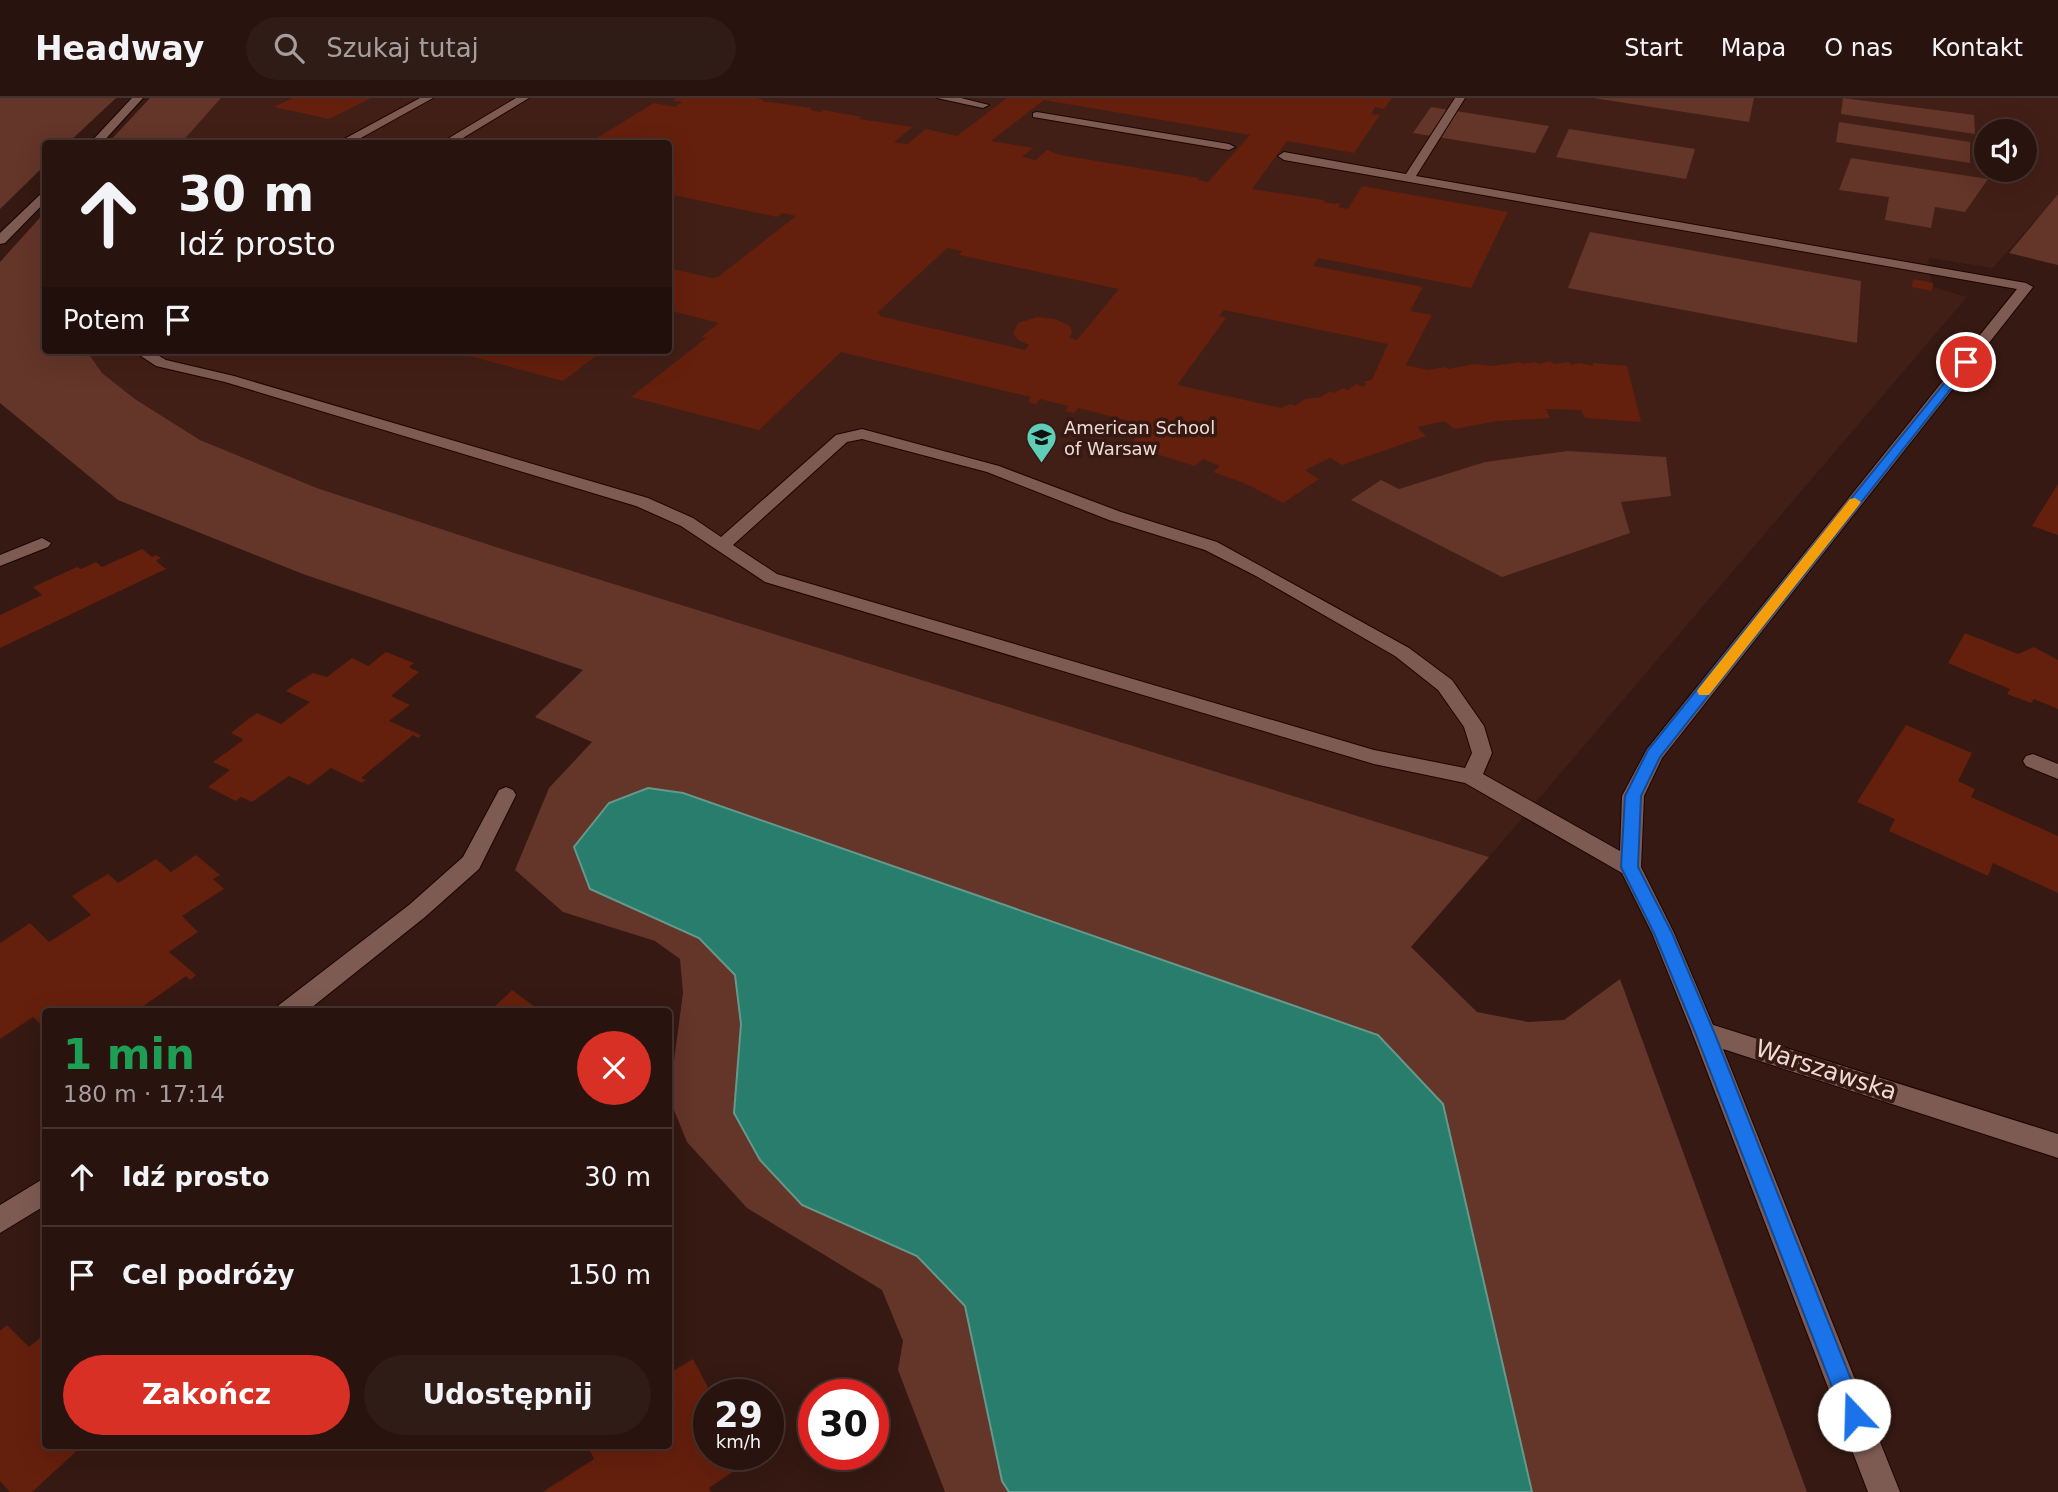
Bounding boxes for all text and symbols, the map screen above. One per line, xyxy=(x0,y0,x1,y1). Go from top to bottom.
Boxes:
search box xyxy=(246,17,736,80)
text: Headway xyxy=(35,29,204,68)
icon: search xyxy=(270,29,308,67)
text: Szukaj tutaj xyxy=(326,33,479,63)
text: Start xyxy=(1624,34,1683,62)
text: Mapa xyxy=(1721,34,1786,62)
text: O nas xyxy=(1824,34,1893,62)
text: Kontakt xyxy=(1931,34,2023,62)
map controls xyxy=(1974,119,2037,182)
button: sound xyxy=(1974,119,2037,182)
text: 30 m xyxy=(178,166,314,223)
icon: ahead xyxy=(63,168,154,259)
text: Idź prosto xyxy=(178,225,336,263)
icon: arrive xyxy=(159,301,197,339)
text: Potem xyxy=(63,305,145,335)
pin xyxy=(1936,332,1996,392)
icon: arrive xyxy=(1947,343,1985,381)
place label: American School of Warsaw xyxy=(1064,417,1215,459)
school or university icon: American School of Warsaw xyxy=(1024,420,1058,464)
text: 1 min xyxy=(63,1030,195,1079)
button: close xyxy=(577,1031,651,1105)
street label: Warszawska xyxy=(1752,1034,1900,1106)
text: 180 m · 17:14 xyxy=(63,1081,225,1107)
icon: ahead xyxy=(63,1158,101,1196)
text: Idź prosto xyxy=(122,1162,270,1192)
text: 30 m xyxy=(584,1162,651,1192)
icon: arrive xyxy=(63,1256,101,1294)
text: Cel podróży xyxy=(122,1260,295,1290)
text: 150 m xyxy=(568,1260,651,1290)
button: Zakończ xyxy=(63,1355,350,1435)
button: Udostępnij xyxy=(364,1355,651,1435)
position arrow xyxy=(1817,1378,1891,1452)
speed limit sign: 30 xyxy=(798,1379,889,1470)
text: 29 xyxy=(714,1395,763,1435)
text: km/h xyxy=(716,1431,761,1452)

